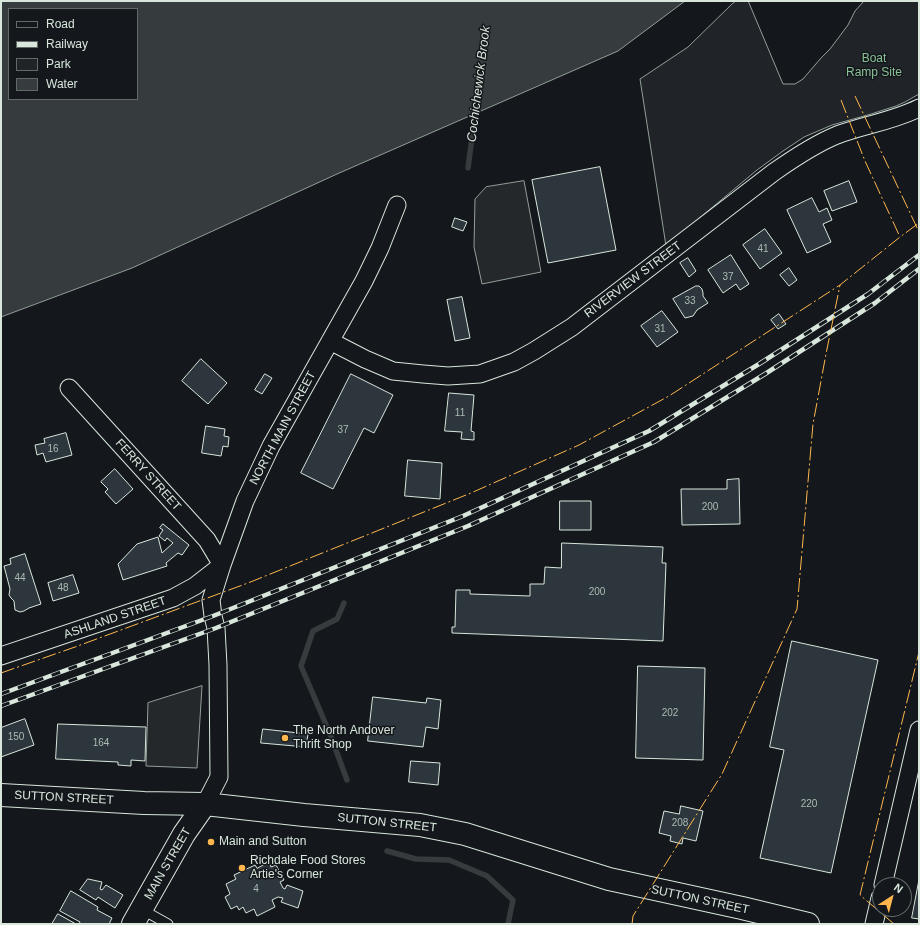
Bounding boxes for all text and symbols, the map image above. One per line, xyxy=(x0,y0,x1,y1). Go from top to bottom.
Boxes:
legend xyxy=(8,8,138,100)
text: Road xyxy=(46,17,75,31)
water label: Cochichewick Brook xyxy=(464,25,494,143)
text: Railway xyxy=(46,37,88,51)
park label: Boat Ramp Site xyxy=(846,52,902,80)
text: Park xyxy=(46,57,71,71)
text: Water xyxy=(46,77,78,91)
street label: RIVERVIEW STREET xyxy=(582,239,684,321)
house number: 41 xyxy=(757,243,769,255)
house number: 37 xyxy=(722,271,734,283)
house number: 33 xyxy=(684,295,696,307)
house number: 31 xyxy=(654,323,666,335)
street label: NORTH MAIN STREET xyxy=(247,369,319,487)
house number: 11 xyxy=(455,407,465,419)
house number: 37 xyxy=(337,424,349,436)
street label: FERRY STREET xyxy=(112,436,184,514)
house number: 16 xyxy=(47,443,59,455)
house number: 200 xyxy=(702,501,718,513)
house number: 44 xyxy=(14,572,26,584)
house number: 48 xyxy=(57,582,69,594)
house number: 200 xyxy=(589,586,605,598)
street label: ASHLAND STREET xyxy=(62,594,168,642)
house number: 202 xyxy=(662,707,678,719)
place label: The North Andover Thrift Shop xyxy=(293,724,394,752)
house number: 150 xyxy=(8,731,24,743)
marker: The North Andover Thrift Shop xyxy=(280,733,290,743)
house number: 164 xyxy=(93,737,109,749)
street label: SUTTON STREET xyxy=(14,788,114,808)
house number: 220 xyxy=(801,798,817,810)
street label: SUTTON STREET xyxy=(337,811,437,835)
house number: 208 xyxy=(672,817,688,829)
street label: MAIN STREET xyxy=(142,825,194,903)
place label: Main and Sutton xyxy=(219,835,306,849)
marker: Main and Sutton xyxy=(206,837,216,847)
place label: Richdale Food Stores Artie's Corner xyxy=(250,854,365,882)
marker: Richdale Food Stores Artie's Corner xyxy=(237,863,247,873)
north arrow xyxy=(872,877,912,917)
text: N xyxy=(892,881,905,895)
house number: 4 xyxy=(253,883,259,895)
street label: SUTTON STREET xyxy=(650,883,750,917)

